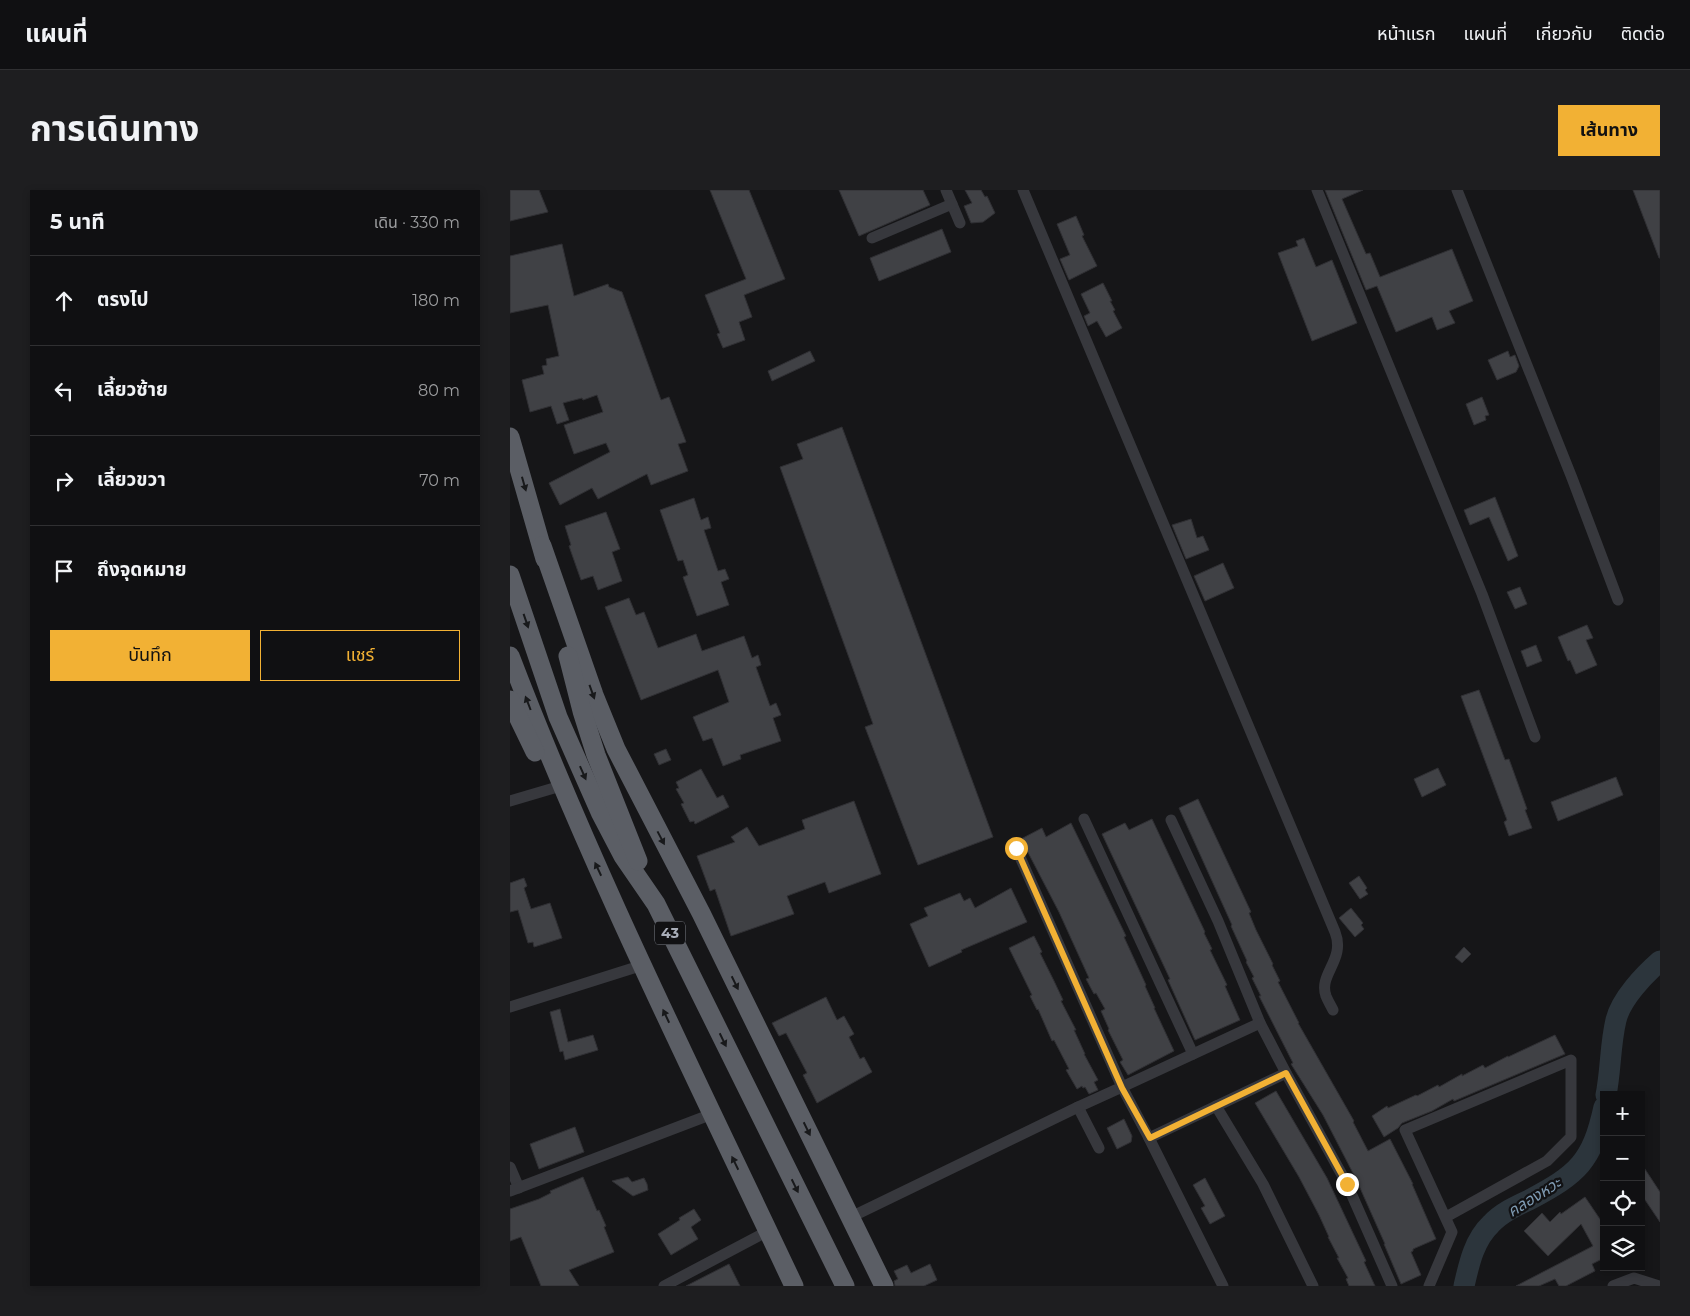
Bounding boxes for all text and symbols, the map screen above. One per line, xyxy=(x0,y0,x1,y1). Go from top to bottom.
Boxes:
text: แผนที่ xyxy=(25,19,88,48)
text: หน้าแรก xyxy=(1377,23,1435,45)
text: แผนที่ xyxy=(1463,23,1507,45)
text: เกี่ยวกับ xyxy=(1535,23,1593,45)
text: ติดต่อ xyxy=(1621,23,1665,45)
button: เส้นทาง xyxy=(1558,105,1660,156)
text: การเดินทาง xyxy=(30,107,199,150)
text: 5 นาที xyxy=(50,209,105,234)
text: เดิน · 330 m xyxy=(374,213,460,232)
icon: ahead xyxy=(50,287,78,315)
text: ตรงไป xyxy=(97,288,149,311)
text: 180 m xyxy=(412,291,460,310)
icon: left xyxy=(50,377,78,405)
text: เลี้ยวซ้าย xyxy=(97,378,168,401)
text: 80 m xyxy=(418,381,460,400)
icon: right xyxy=(50,467,78,495)
text: เลี้ยวขวา xyxy=(97,468,166,491)
text: 70 m xyxy=(419,471,460,490)
one-way arrow xyxy=(520,477,528,492)
icon: arrive xyxy=(50,557,78,585)
text: ถึงจุดหมาย xyxy=(97,558,187,581)
one-way arrow xyxy=(522,614,530,629)
button: บันทึก xyxy=(50,630,250,681)
button: แชร์ xyxy=(260,630,460,681)
one-way arrow xyxy=(589,684,596,699)
one-way arrow xyxy=(524,695,532,710)
one-way arrow xyxy=(579,766,587,780)
one-way arrow xyxy=(657,831,665,846)
route start xyxy=(1005,837,1028,860)
one-way arrow xyxy=(594,861,603,876)
road number: 43 xyxy=(655,921,685,944)
one-way arrow xyxy=(732,976,740,990)
one-way arrow xyxy=(662,1009,670,1023)
one-way arrow xyxy=(719,1033,727,1048)
map controls xyxy=(1600,1091,1645,1271)
button: + xyxy=(1600,1091,1645,1136)
one-way arrow xyxy=(803,1122,811,1136)
button: − xyxy=(1600,1136,1645,1181)
one-way arrow xyxy=(731,1156,739,1170)
water label: คลองหวะ xyxy=(1504,1172,1566,1221)
route end xyxy=(1336,1173,1359,1196)
one-way arrow xyxy=(791,1179,799,1193)
button: locate xyxy=(1600,1181,1645,1226)
button: layers xyxy=(1600,1226,1645,1271)

